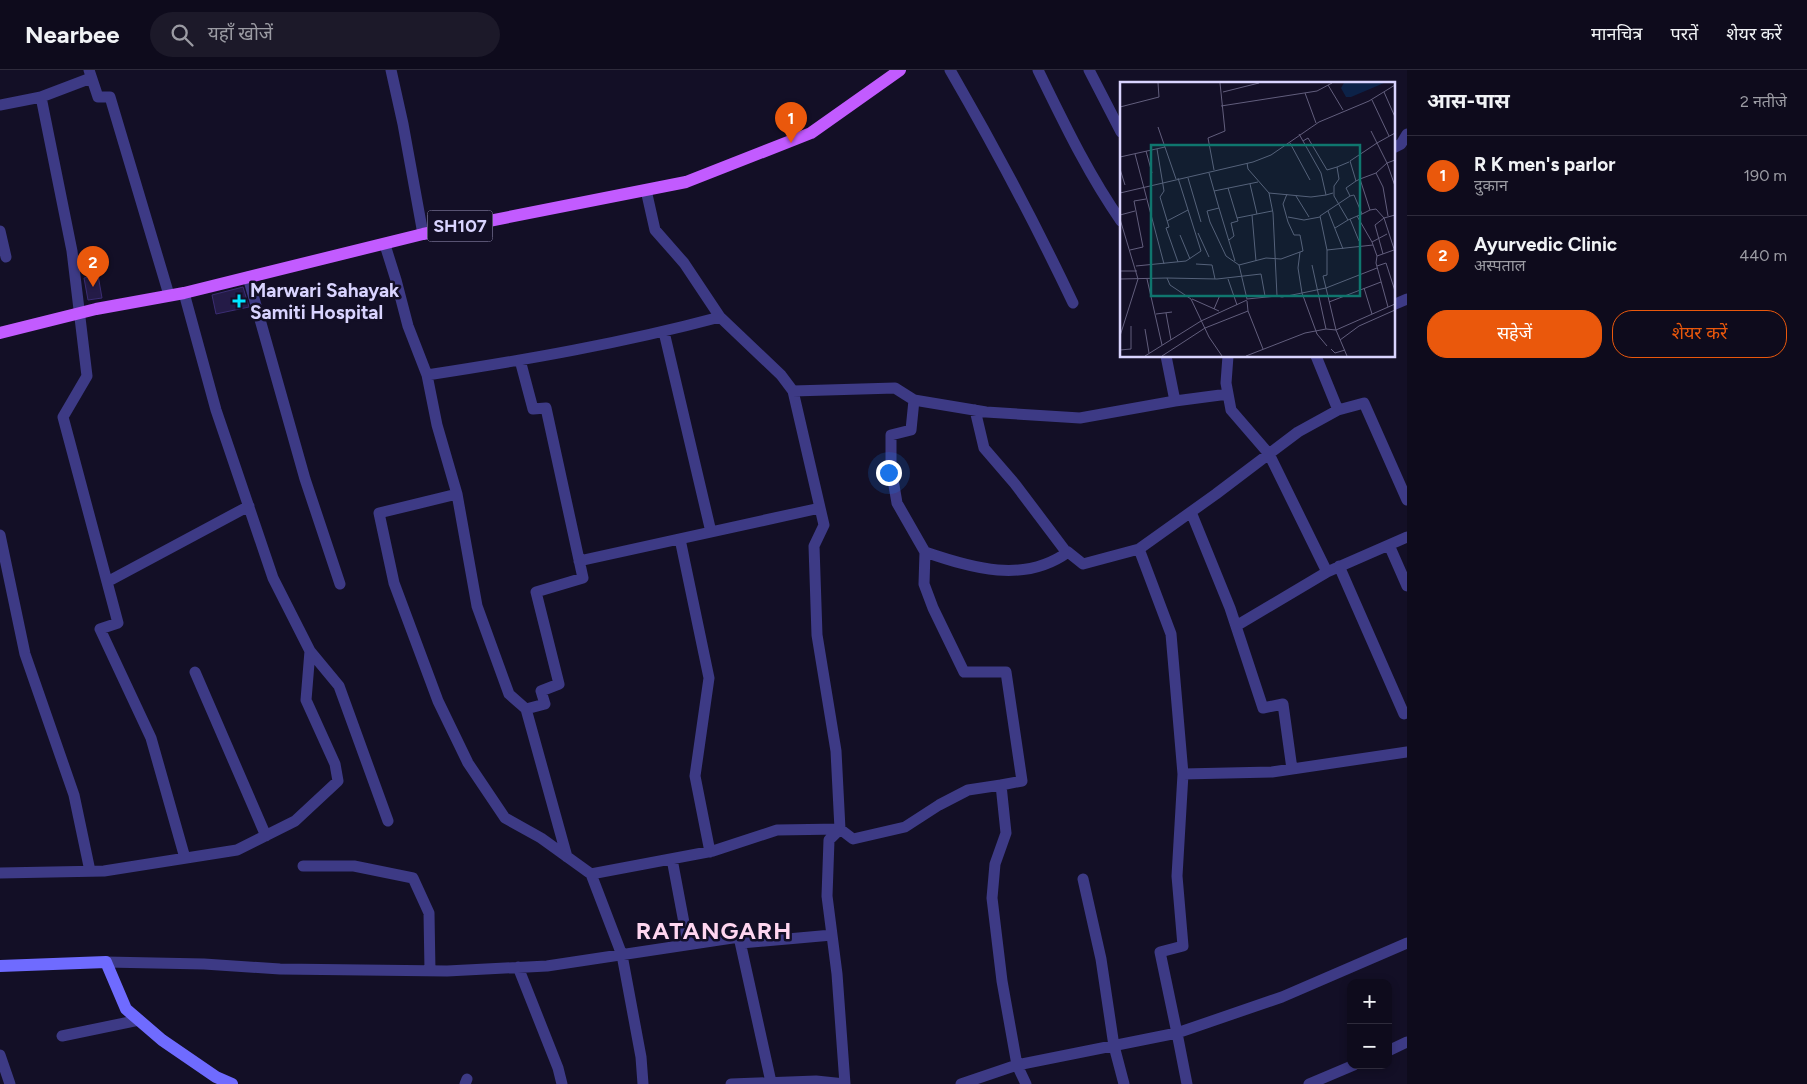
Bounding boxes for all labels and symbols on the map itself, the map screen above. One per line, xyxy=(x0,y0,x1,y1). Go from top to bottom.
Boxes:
inset map xyxy=(1120,82,1394,358)
pin: 1 xyxy=(775,102,807,143)
road number: SH107 xyxy=(428,210,492,242)
pin: 2 xyxy=(77,246,109,287)
place label: Marwari Sahayak Samiti Hospital xyxy=(250,279,400,324)
marker: Marwari Sahayak Samiti Hospital xyxy=(232,294,246,308)
your location xyxy=(876,460,902,486)
district label: RATANGARH xyxy=(636,916,792,945)

